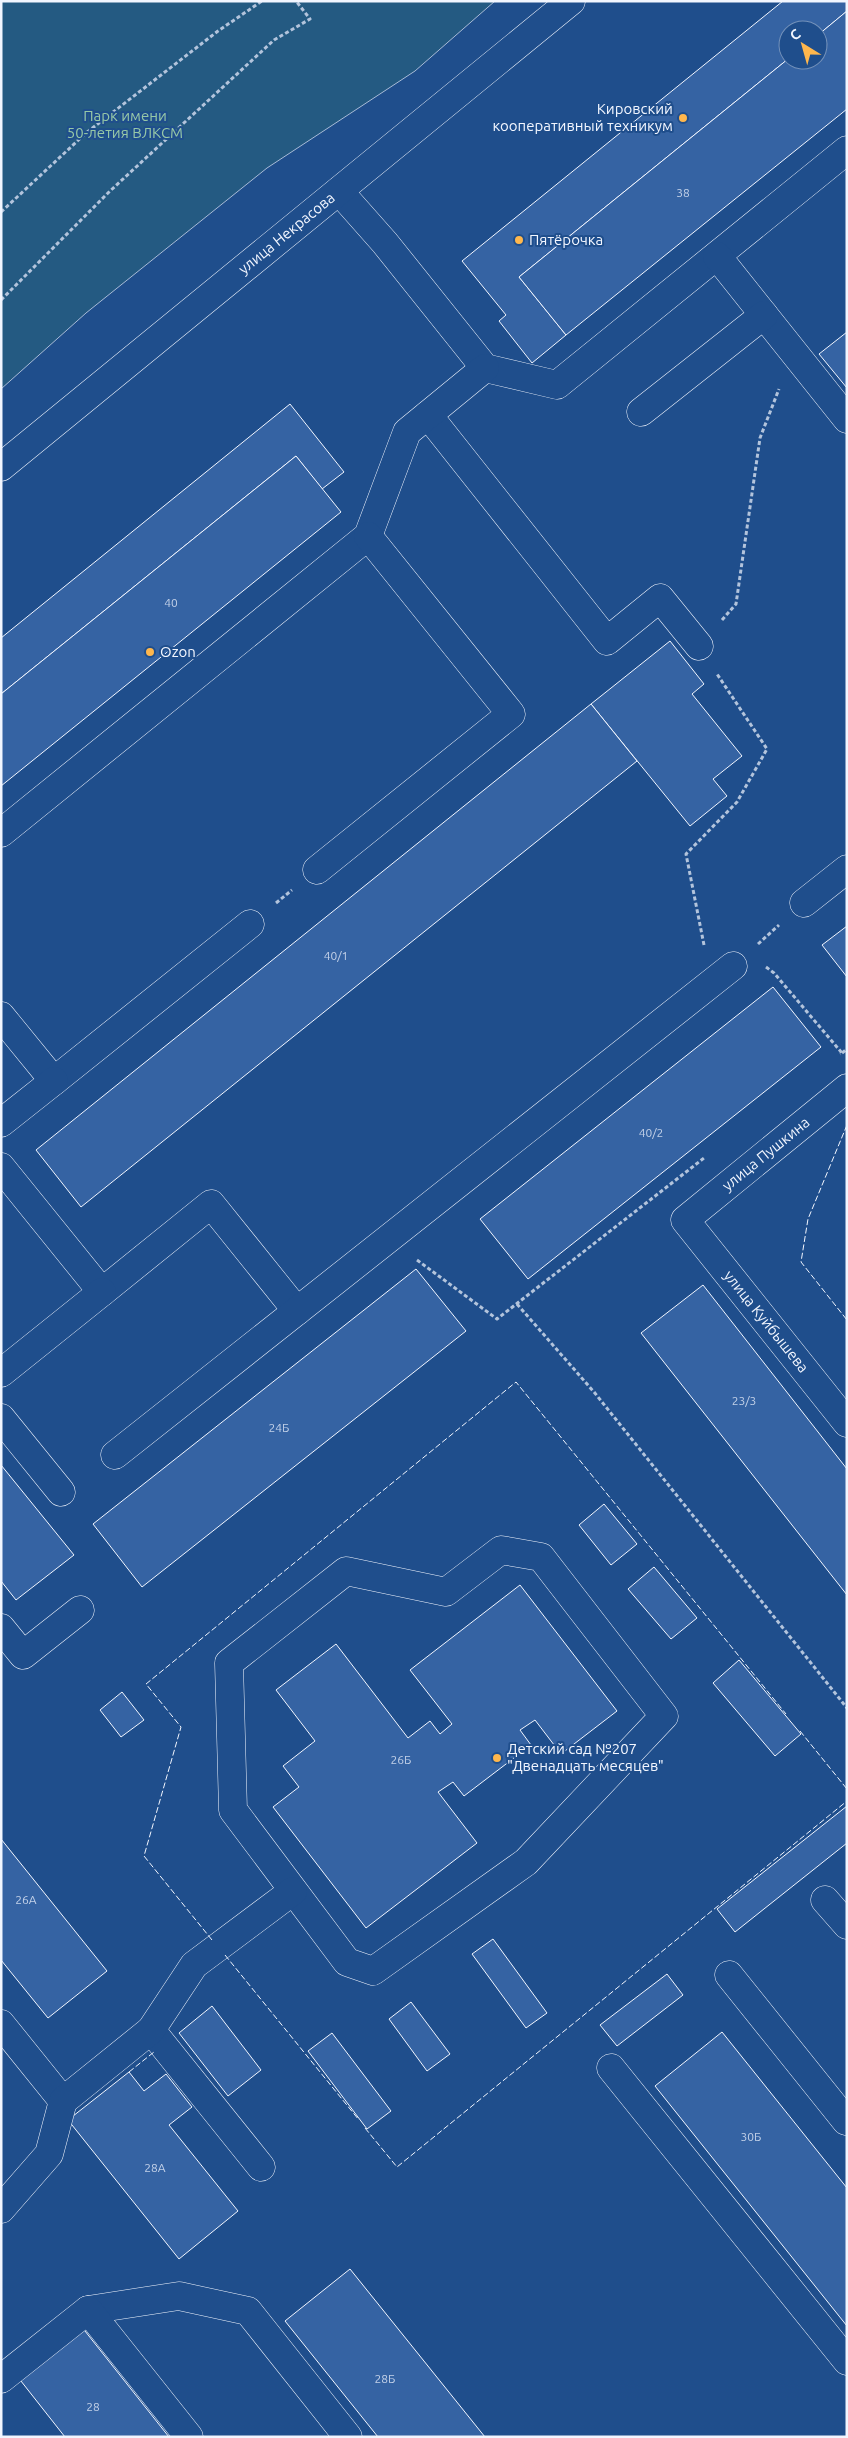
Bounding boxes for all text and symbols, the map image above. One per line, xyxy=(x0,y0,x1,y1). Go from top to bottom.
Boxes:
north arrow xyxy=(778,20,828,70)
text: С xyxy=(787,26,804,44)
place label: Кировский кооперативный техникум xyxy=(493,100,673,134)
park label: Парк имени 50-летия ВЛКСМ xyxy=(67,107,183,141)
marker: Кировский кооперативный техникум xyxy=(677,112,689,124)
house number: 38 xyxy=(676,186,690,199)
street label: улица Некрасова xyxy=(235,189,338,277)
place label: Пятёрочка xyxy=(529,231,603,248)
marker: Пятёрочка xyxy=(513,234,525,246)
house number: 40 xyxy=(164,596,178,609)
place label: Ozon xyxy=(160,643,196,660)
marker: Ozon xyxy=(144,646,156,658)
house number: 40/1 xyxy=(324,949,348,962)
street label: улица Пушкина xyxy=(719,1113,813,1194)
house number: 40/2 xyxy=(639,1126,663,1139)
street label: улица Куйбышева xyxy=(721,1267,812,1376)
house number: 23/3 xyxy=(732,1394,756,1407)
house number: 24Б xyxy=(269,1421,289,1434)
place label: Детский сад №207 "Двенадцать месяцев" xyxy=(507,1740,664,1774)
marker: Детский сад №207 "Двенадцать месяцев" xyxy=(491,1752,503,1764)
house number: 26Б xyxy=(391,1753,411,1766)
house number: 26А xyxy=(15,1893,37,1906)
house number: 30Б xyxy=(741,2130,761,2143)
house number: 28А xyxy=(144,2161,166,2174)
house number: 28Б xyxy=(375,2372,395,2385)
house number: 28 xyxy=(86,2400,100,2413)

